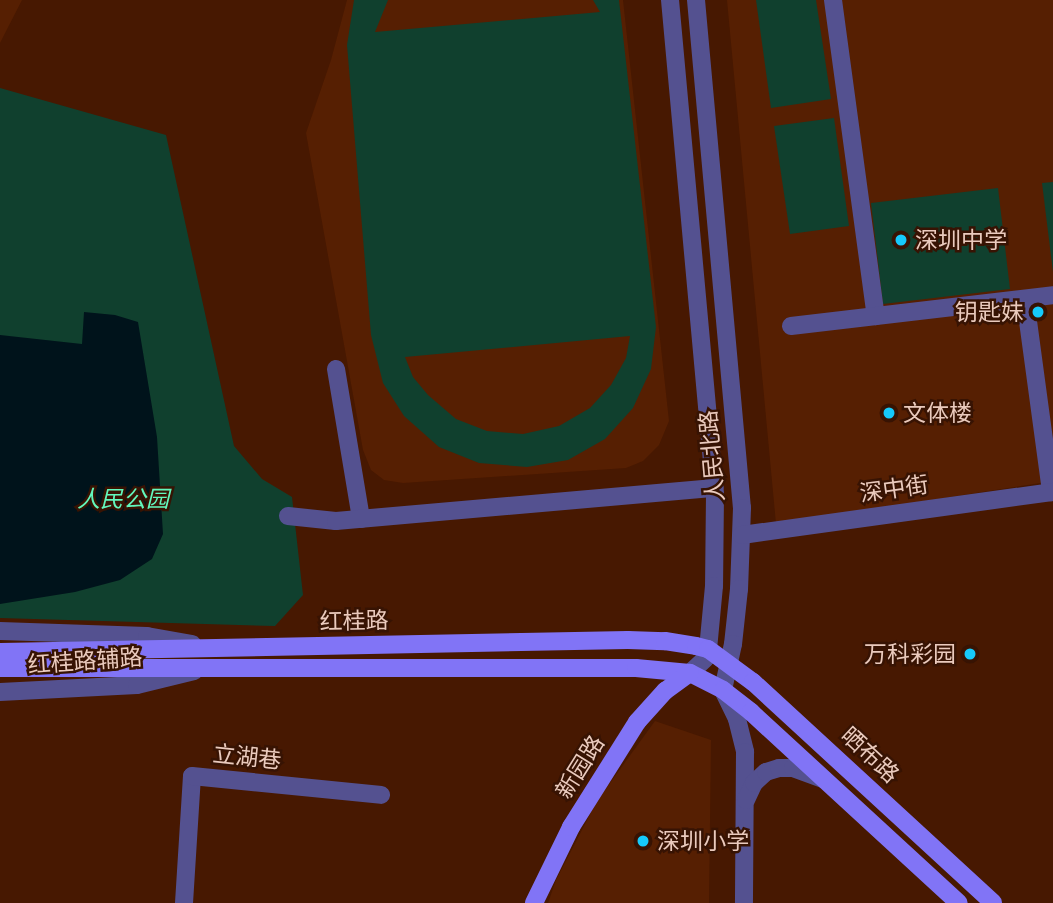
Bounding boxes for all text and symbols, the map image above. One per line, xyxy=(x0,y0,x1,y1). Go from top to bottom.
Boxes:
place label: 深圳中学 xyxy=(915,226,1007,254)
marker: 深圳中学 xyxy=(893,232,909,248)
place label: 钥匙妹 xyxy=(955,298,1024,326)
marker: 钥匙妹 xyxy=(1030,304,1046,320)
place label: 文体楼 xyxy=(903,399,972,427)
marker: 文体楼 xyxy=(881,405,897,421)
street label: 人民北路 xyxy=(694,409,730,503)
street label: 深中街 xyxy=(858,471,930,507)
park label: 人民公园 xyxy=(77,485,169,513)
street label: 红桂路 xyxy=(319,607,389,635)
place label: 万科彩园 xyxy=(864,640,956,668)
street label: 红桂路辅路 xyxy=(27,643,143,679)
marker: 万科彩园 xyxy=(962,646,978,662)
street label: 晒布路 xyxy=(835,721,905,789)
street label: 新园路 xyxy=(550,730,610,804)
street label: 立湖巷 xyxy=(211,740,283,774)
place label: 深圳小学 xyxy=(657,827,749,855)
marker: 深圳小学 xyxy=(635,833,651,849)

